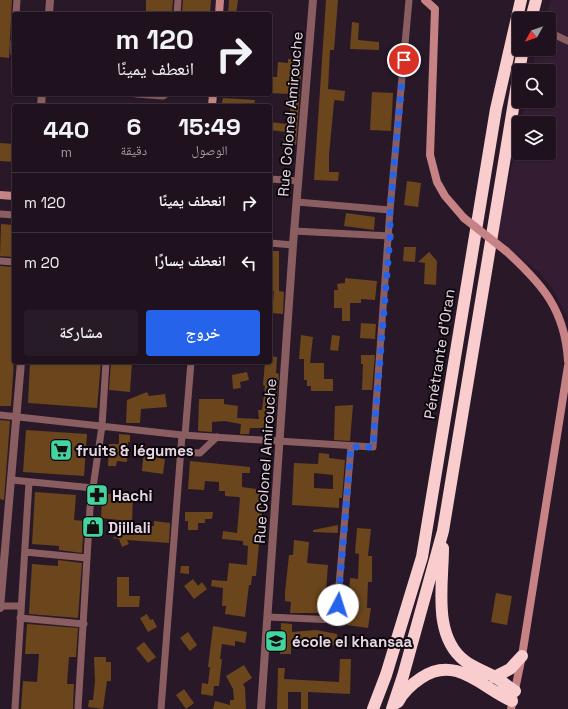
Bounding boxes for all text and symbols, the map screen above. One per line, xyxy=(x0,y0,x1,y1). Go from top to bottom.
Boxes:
north arrow xyxy=(512,12,556,56)
map controls xyxy=(512,12,556,160)
text: 120 m xyxy=(116,21,194,57)
icon: right xyxy=(208,28,260,80)
street label: Rue Colonel Amirouche xyxy=(273,31,307,197)
pin xyxy=(387,43,421,77)
icon: arrive xyxy=(393,49,415,71)
text: انعطف يمينًا xyxy=(117,57,194,80)
button: search xyxy=(512,64,556,108)
text: 6 xyxy=(126,111,141,142)
text: 15:49 xyxy=(178,111,241,142)
text: 440 xyxy=(43,114,89,145)
button: layers xyxy=(512,116,556,160)
text: دقيقة xyxy=(121,142,147,159)
text: الوصول xyxy=(192,142,228,159)
text: m xyxy=(61,144,72,161)
text: انعطف يمينًا xyxy=(159,191,226,210)
icon: right xyxy=(238,192,260,214)
text: 120 m xyxy=(24,193,66,212)
text: انعطف يسارًا xyxy=(154,251,226,270)
icon: left xyxy=(238,252,260,274)
text: 20 m xyxy=(24,253,59,272)
street label: Pénétrante d'Oran xyxy=(419,288,459,420)
button: مشاركة xyxy=(24,310,138,356)
button: خروج xyxy=(146,310,260,356)
street label: Rue Colonel Amirouche xyxy=(250,378,280,544)
supermarket icon: fruits & légumes xyxy=(48,437,74,463)
place label: fruits & légumes xyxy=(76,441,194,460)
pharmacy icon: Hachi xyxy=(84,482,110,508)
place label: Hachi xyxy=(112,486,152,505)
shop icon: Djillali xyxy=(80,514,106,540)
place label: Djillali xyxy=(108,518,151,537)
position arrow xyxy=(317,584,359,626)
school or university icon: école el khansaa xyxy=(263,628,289,654)
place label: école el khansaa xyxy=(292,632,413,651)

